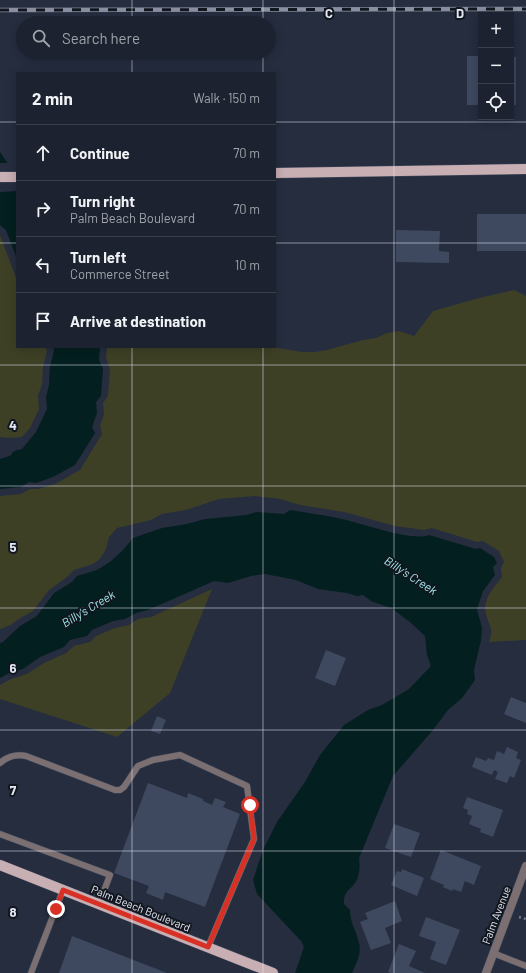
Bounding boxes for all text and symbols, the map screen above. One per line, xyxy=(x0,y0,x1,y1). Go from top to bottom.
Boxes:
text: C xyxy=(325,5,333,21)
text: D xyxy=(456,5,464,21)
map controls xyxy=(478,12,514,120)
button: + xyxy=(478,12,514,48)
search box xyxy=(16,16,276,60)
icon: search xyxy=(30,27,52,49)
text: Search here xyxy=(62,29,140,47)
button: − xyxy=(478,48,514,84)
button: locate xyxy=(478,84,514,120)
text: 2 min xyxy=(32,88,73,108)
text: Walk · 150 m xyxy=(193,90,260,106)
icon: ahead xyxy=(32,142,54,164)
text: Continue xyxy=(70,144,130,162)
text: 70 m xyxy=(233,145,260,161)
text: Turn right xyxy=(70,192,135,210)
icon: right xyxy=(32,198,54,220)
text: 70 m xyxy=(233,201,260,217)
text: Palm Beach Boulevard xyxy=(70,210,195,226)
text: Turn left xyxy=(70,248,126,266)
icon: left xyxy=(32,254,54,276)
text: 10 m xyxy=(235,257,260,273)
text: Commerce Street xyxy=(70,266,170,282)
icon: arrive xyxy=(32,310,54,332)
text: Arrive at destination xyxy=(70,312,206,330)
text: 4 xyxy=(9,417,17,433)
text: 5 xyxy=(9,539,17,555)
water label: Billy's Creek xyxy=(382,553,440,597)
water label: Billy's Creek xyxy=(59,587,117,629)
text: 6 xyxy=(10,660,17,676)
text: 7 xyxy=(10,782,17,798)
route start xyxy=(241,796,259,814)
street label: Palm Beach Boulevard xyxy=(90,882,192,934)
street label: Palm Avenue xyxy=(479,884,513,946)
route end xyxy=(47,900,65,918)
text: 8 xyxy=(9,904,17,920)

